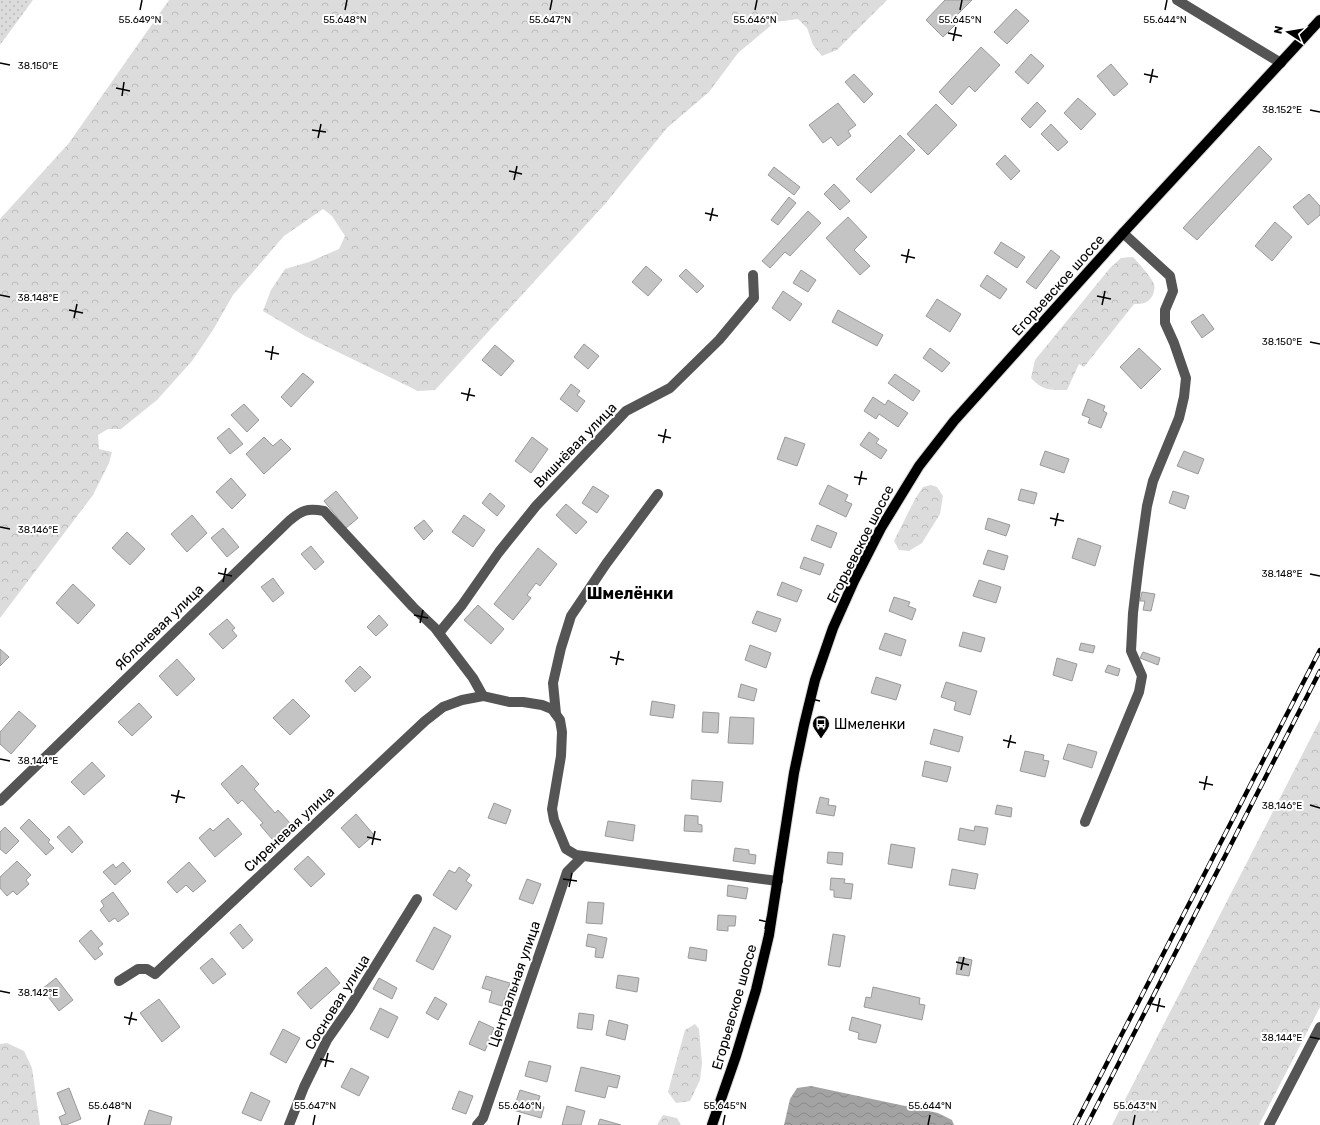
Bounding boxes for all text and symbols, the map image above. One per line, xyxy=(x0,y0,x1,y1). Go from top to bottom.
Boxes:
north arrow xyxy=(1268,12,1308,52)
text: 55.649°N xyxy=(118,14,162,26)
text: 55.648°N xyxy=(323,14,367,26)
text: 55.647°N xyxy=(529,14,571,26)
text: 55.646°N xyxy=(733,14,777,26)
text: 55.645°N xyxy=(938,14,982,26)
text: 55.644°N xyxy=(1143,14,1187,26)
text: N xyxy=(1272,25,1286,35)
text: 38.150°E xyxy=(18,60,58,72)
text: 38.152°E xyxy=(1262,104,1302,116)
street label: Егорьевское шоссе xyxy=(1009,231,1108,339)
text: 38.148°E xyxy=(18,292,58,304)
text: 38.150°E xyxy=(1262,336,1302,348)
street label: Вишнёвая улица xyxy=(530,399,620,492)
street label: Егорьевское шоссе xyxy=(823,482,898,606)
text: 38.146°E xyxy=(18,524,58,536)
text: 38.148°E xyxy=(1262,568,1302,580)
street label: Яблоневая улица xyxy=(111,581,207,674)
district label: Шмелёнки xyxy=(587,584,673,603)
bus stop icon: Шмеленки xyxy=(811,714,831,739)
place label: Шмеленки xyxy=(834,716,905,733)
text: 38.144°E xyxy=(18,755,58,767)
street label: Сиреневая улица xyxy=(241,783,338,876)
text: 38.146°E xyxy=(1262,800,1302,812)
street label: Центральная улица xyxy=(485,919,544,1050)
street label: Егорьевское шоссе xyxy=(708,942,761,1072)
street label: Сосновая улица xyxy=(301,952,373,1053)
text: 38.142°E xyxy=(18,987,58,999)
text: 38.144°E xyxy=(1262,1032,1302,1044)
text: 55.648°N xyxy=(88,1100,132,1112)
text: 55.647°N xyxy=(294,1100,336,1112)
text: 55.646°N xyxy=(498,1100,542,1112)
text: 55.645°N xyxy=(703,1100,747,1112)
text: 55.644°N xyxy=(908,1100,952,1112)
text: 55.643°N xyxy=(1113,1100,1157,1112)

